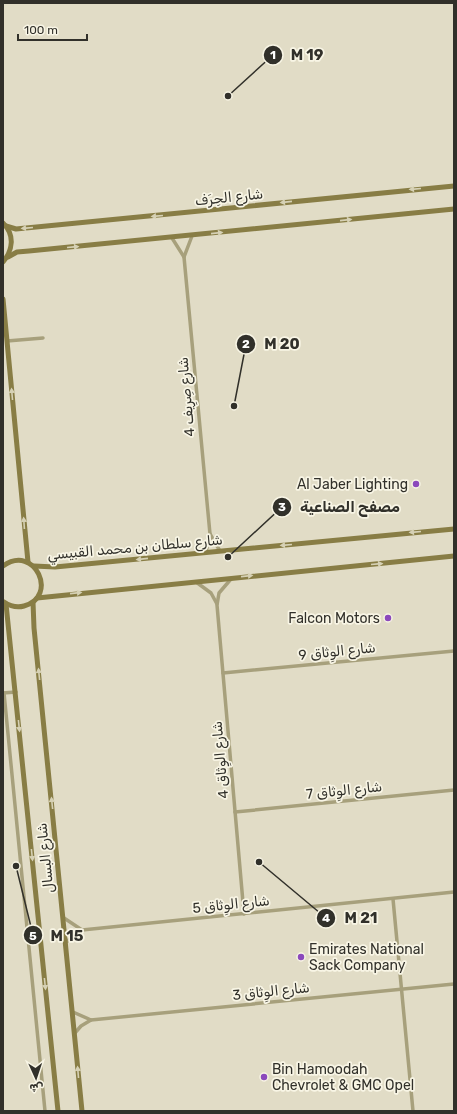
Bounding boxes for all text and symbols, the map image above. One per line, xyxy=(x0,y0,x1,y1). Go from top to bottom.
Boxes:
scale bar xyxy=(18,16,87,42)
text: 100 m xyxy=(24,23,58,37)
callout: M 19 xyxy=(263,41,331,68)
text: M 19 xyxy=(291,46,324,64)
text: 1 xyxy=(270,48,276,62)
street label: شارع الحِرَف xyxy=(194,185,264,212)
one-way arrow xyxy=(409,186,421,193)
one-way arrow xyxy=(280,199,292,206)
one-way arrow xyxy=(151,213,163,220)
one-way arrow xyxy=(340,217,352,224)
one-way arrow xyxy=(21,225,33,231)
one-way arrow xyxy=(211,230,223,237)
one-way arrow xyxy=(67,243,79,250)
callout: M 20 xyxy=(236,330,308,357)
text: M 20 xyxy=(264,335,300,353)
text: 2 xyxy=(242,337,250,351)
street label: شارع صِرِيف 4 xyxy=(175,356,200,437)
one-way arrow xyxy=(9,388,16,400)
place label: Al Jaber Lighting xyxy=(297,476,408,493)
marker: Al Jaber Lighting xyxy=(411,479,421,489)
callout: مصفح الصناعية xyxy=(272,494,408,521)
text: مصفح الصناعية xyxy=(300,498,400,517)
text: 3 xyxy=(278,500,286,514)
one-way arrow xyxy=(20,517,27,529)
one-way arrow xyxy=(409,529,421,536)
street label: شارع سلطان بن محمد القبيسي xyxy=(47,531,224,566)
one-way arrow xyxy=(280,541,292,548)
one-way arrow xyxy=(136,555,148,562)
one-way arrow xyxy=(371,561,383,567)
one-way arrow xyxy=(241,573,253,580)
one-way arrow xyxy=(70,590,82,597)
place label: Falcon Motors xyxy=(288,610,380,627)
marker: Falcon Motors xyxy=(383,613,393,623)
street label: شارع الوِثاق 9 xyxy=(298,639,377,666)
one-way arrow xyxy=(36,668,42,680)
one-way arrow xyxy=(16,720,23,732)
street label: شارع الوِثاق 4 xyxy=(209,720,234,799)
street label: شارع الوِثاق 7 xyxy=(305,778,383,805)
one-way arrow xyxy=(48,797,55,809)
street label: شارع البسال xyxy=(33,822,60,894)
one-way arrow xyxy=(29,849,35,861)
street label: شارع الوِثاق 5 xyxy=(192,892,271,919)
callout: M 21 xyxy=(316,904,385,931)
text: M 21 xyxy=(345,909,377,927)
text: 4 xyxy=(322,911,330,925)
callout: M 15 xyxy=(23,922,92,949)
text: M 15 xyxy=(51,927,84,945)
text: 5 xyxy=(29,929,37,943)
place label: Emirates National Sack Company xyxy=(309,941,424,974)
marker: Emirates National Sack Company xyxy=(296,952,306,962)
one-way arrow xyxy=(42,978,48,991)
street label: شارع الوِثاق 3 xyxy=(232,979,311,1006)
north arrow xyxy=(16,1058,56,1098)
place label: Bin Hamoodah Chevrolet & GMC Opel xyxy=(272,1061,414,1094)
one-way arrow xyxy=(75,1066,81,1078)
marker: Bin Hamoodah Chevrolet & GMC Opel xyxy=(259,1072,269,1082)
text: ش xyxy=(29,1081,44,1094)

